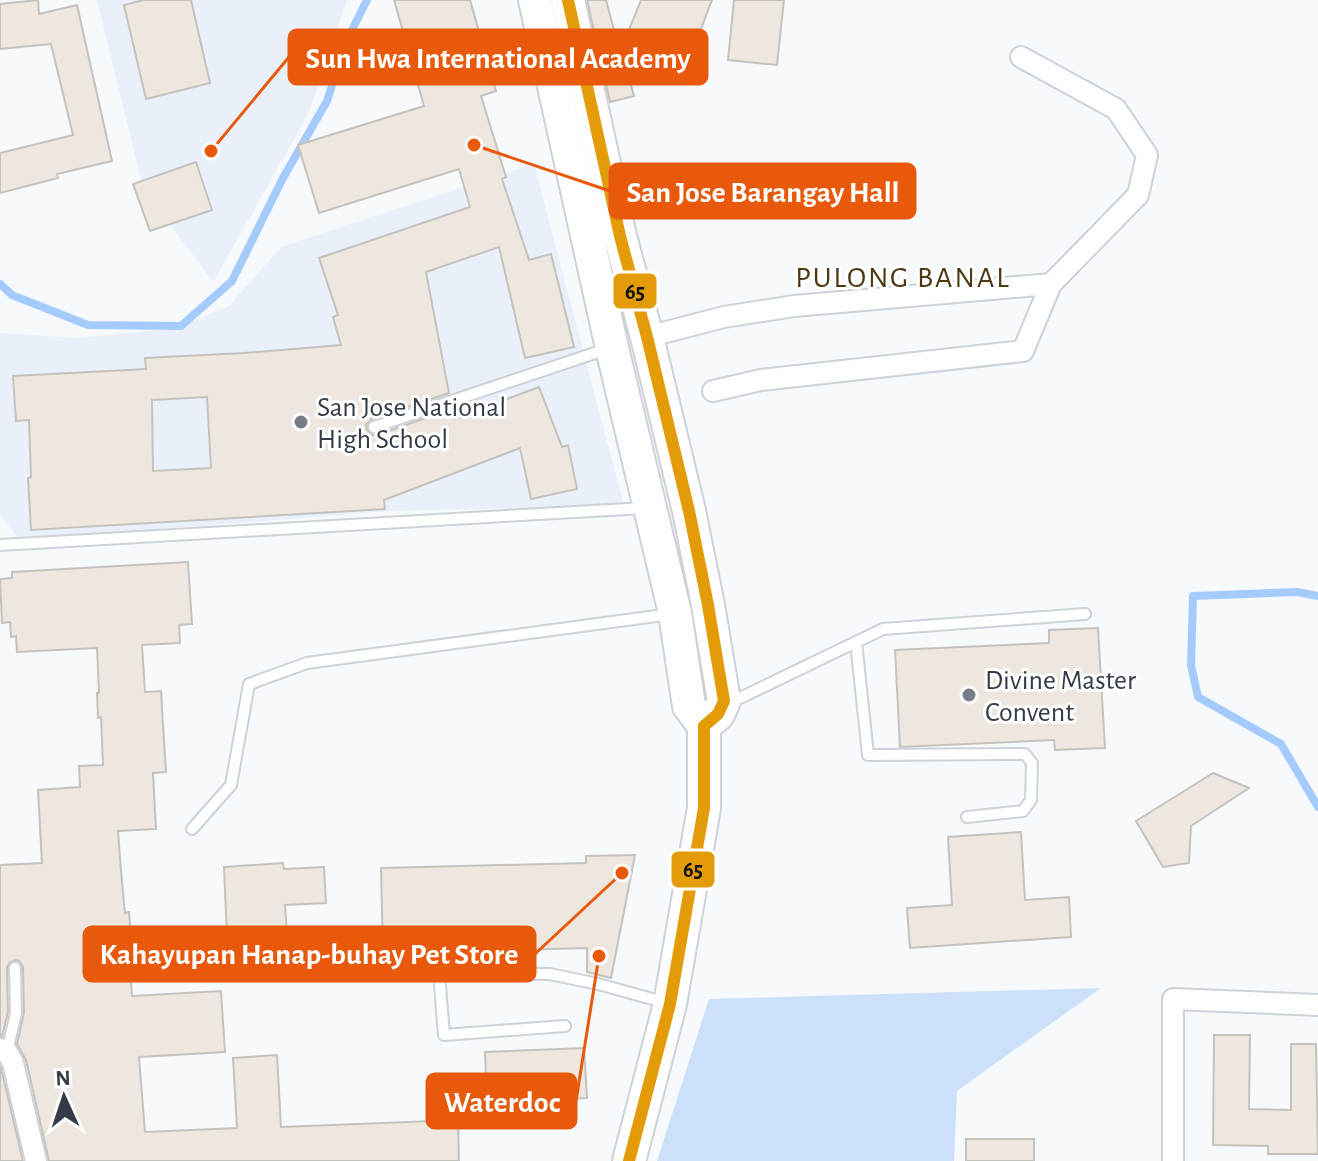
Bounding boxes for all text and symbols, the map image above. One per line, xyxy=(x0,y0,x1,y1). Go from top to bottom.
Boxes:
callout: Sun Hwa International Academy xyxy=(289,30,707,84)
text: Sun Hwa International Academy xyxy=(305,44,691,74)
callout: San Jose Barangay Hall xyxy=(610,164,915,218)
text: San Jose Barangay Hall xyxy=(627,178,899,208)
district label: PULONG BANAL xyxy=(795,263,1011,293)
line badge: 65 xyxy=(612,272,658,310)
text: 65 xyxy=(625,281,645,303)
place label: San Jose National High School xyxy=(317,394,506,454)
marker: San Jose National High School xyxy=(292,413,310,431)
place label: Divine Master Convent xyxy=(985,667,1136,727)
marker: Divine Master Convent xyxy=(960,686,978,704)
line badge: 65 xyxy=(670,850,716,889)
text: 65 xyxy=(683,859,703,881)
callout: Kahayupan Hanap-buhay Pet Store xyxy=(84,927,535,981)
text: Kahayupan Hanap-buhay Pet Store xyxy=(100,940,518,970)
north arrow xyxy=(24,1057,104,1137)
text: N xyxy=(55,1067,71,1089)
callout: Waterdoc xyxy=(427,1074,576,1128)
text: Waterdoc xyxy=(444,1088,561,1118)

